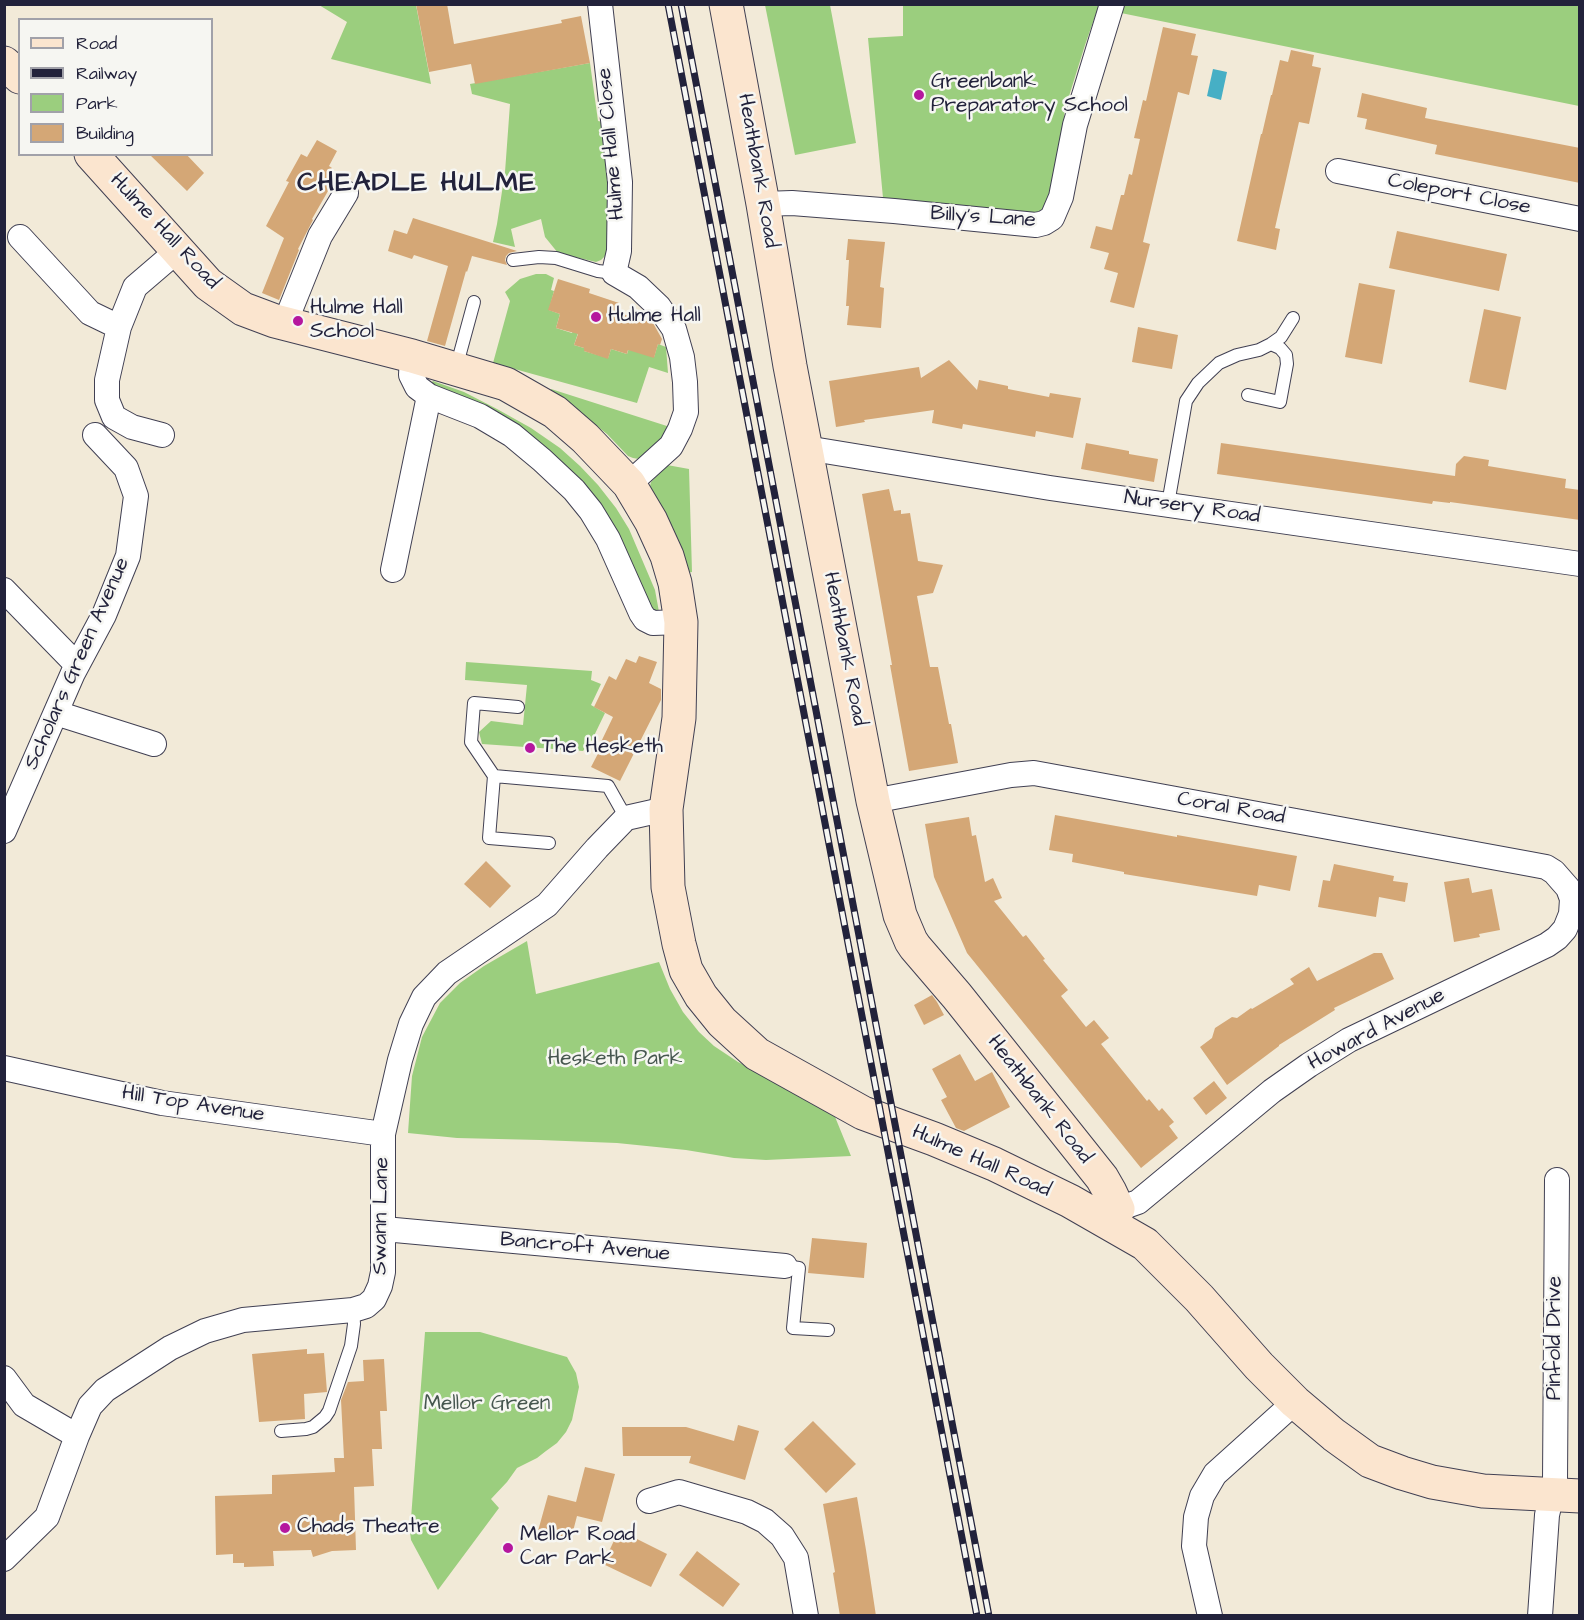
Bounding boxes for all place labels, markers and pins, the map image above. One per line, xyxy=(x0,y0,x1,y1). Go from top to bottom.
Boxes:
place label: Greenbank Preparatory School xyxy=(931,70,1128,120)
marker: Greenbank Preparatory School xyxy=(912,88,926,102)
place label: Hulme Hall School xyxy=(310,296,403,346)
place label: Hulme Hall xyxy=(608,304,701,330)
marker: Hulme Hall xyxy=(589,310,603,324)
marker: Hulme Hall School xyxy=(291,314,305,328)
place label: The Hesketh xyxy=(542,735,663,761)
marker: The Hesketh xyxy=(523,741,537,755)
place label: Chads Theatre xyxy=(297,1515,440,1541)
marker: Chads Theatre xyxy=(278,1521,292,1535)
place label: Mellor Road Car Park xyxy=(520,1523,635,1573)
marker: Mellor Road Car Park xyxy=(501,1541,515,1555)

